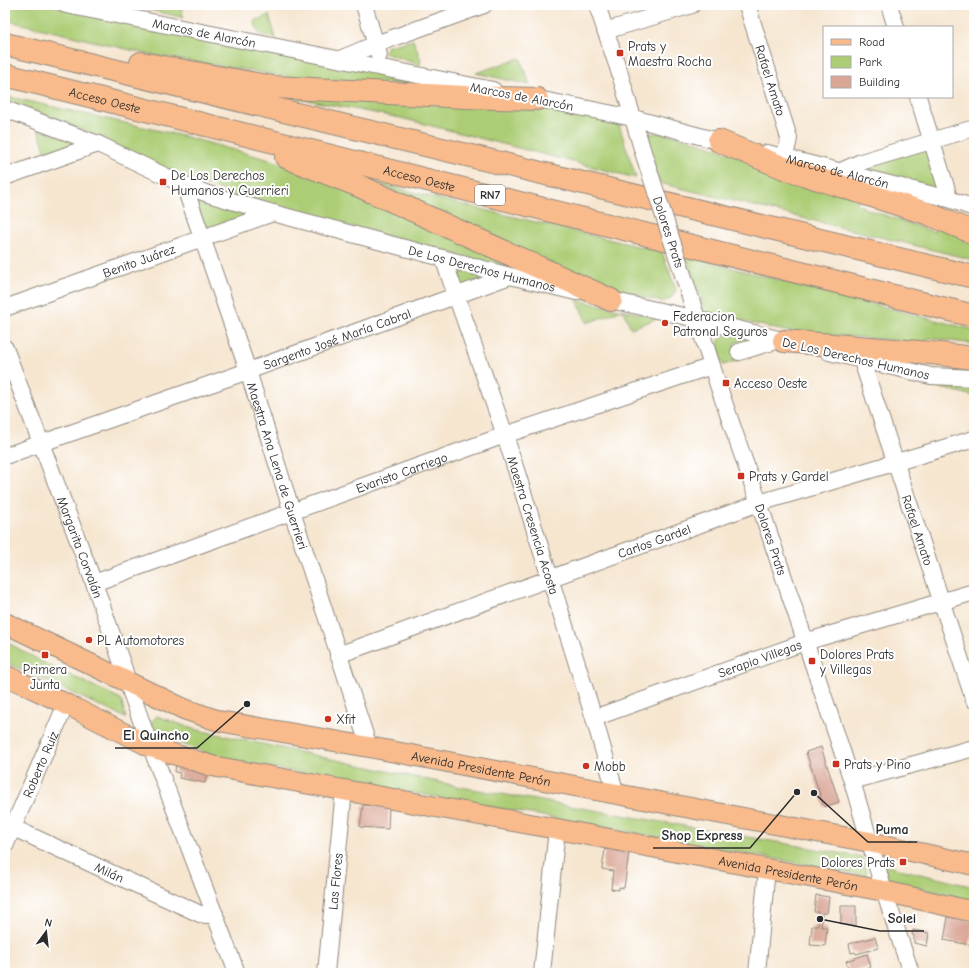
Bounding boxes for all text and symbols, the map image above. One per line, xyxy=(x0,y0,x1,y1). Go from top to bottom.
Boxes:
street label: Marcos de Alarcón xyxy=(151,15,257,51)
legend xyxy=(823,26,953,98)
text: Road xyxy=(859,35,885,49)
place label: Prats y Maestra Rocha xyxy=(628,39,712,69)
street label: Rafael Amato xyxy=(752,43,789,118)
marker: Prats y Maestra Rocha xyxy=(615,48,625,58)
text: Park xyxy=(859,55,882,69)
text: Building xyxy=(859,75,900,89)
street label: Marcos de Alarcón xyxy=(469,79,575,114)
street label: Acceso Oeste xyxy=(67,84,143,117)
street label: Marcos de Alarcón xyxy=(785,151,891,192)
street label: Acceso Oeste xyxy=(382,162,457,195)
place label: De Los Derechos Humanos y Guerrieri xyxy=(171,168,289,198)
marker: De Los Derechos Humanos y Guerrieri xyxy=(158,177,168,187)
road number: RN7 xyxy=(475,185,505,205)
street label: Dolores Prats xyxy=(650,194,687,270)
street label: Benito Juárez xyxy=(101,241,178,281)
street label: De Los Derechos Humanos xyxy=(407,242,557,295)
street label: Sargento José María Cabral xyxy=(261,306,413,373)
place label: Federacion Patronal Seguros xyxy=(673,309,767,339)
marker: Federacion Patronal Seguros xyxy=(660,318,670,328)
street label: De Los Derechos Humanos xyxy=(781,334,931,383)
place label: Acceso Oeste xyxy=(734,376,808,391)
marker: Acceso Oeste xyxy=(721,378,731,388)
street label: Maestra Ana Lena de Guerrieri xyxy=(244,380,311,551)
street label: Evaristo Carriego xyxy=(354,449,450,496)
street label: Maestra Cresencia Acosta xyxy=(504,454,562,596)
place label: Prats y Gardel xyxy=(749,469,829,484)
marker: Prats y Gardel xyxy=(736,471,746,481)
street label: Rafael Amato xyxy=(899,493,936,567)
street label: Margarita Corvalán xyxy=(54,495,106,600)
street label: Dolores Prats xyxy=(752,502,790,577)
street label: Carlos Gardel xyxy=(616,521,693,561)
place label: PL Automotores xyxy=(97,633,184,648)
marker: PL Automotores xyxy=(84,635,94,645)
street label: Serapio Villegas xyxy=(716,637,804,681)
place label: Dolores Prats y Villegas xyxy=(819,647,894,677)
marker: Primera Junta xyxy=(40,650,50,660)
marker: Dolores Prats y Villegas xyxy=(807,656,817,666)
place label: Primera Junta xyxy=(23,662,67,692)
place label: Xfit xyxy=(336,712,356,727)
marker: Xfit xyxy=(323,714,333,724)
callout: El Quincho xyxy=(115,722,197,748)
text: El Quincho xyxy=(123,727,189,744)
street label: Roberto Ruiz xyxy=(20,729,62,800)
street label: Avenida Presidente Perón xyxy=(410,748,552,789)
place label: Prats y Pino xyxy=(844,757,911,772)
place label: Mobb xyxy=(594,759,626,774)
marker: Prats y Pino xyxy=(831,759,841,769)
marker: Mobb xyxy=(581,761,591,771)
callout: Puma xyxy=(868,816,917,842)
text: Puma xyxy=(875,821,909,838)
callout: Shop Express xyxy=(653,822,750,848)
text: Shop Express xyxy=(661,827,743,844)
street label: Las Flores xyxy=(325,852,346,911)
street label: Avenida Presidente Perón xyxy=(717,853,859,894)
place label: Dolores Prats xyxy=(821,855,895,870)
marker: Dolores Prats xyxy=(898,857,908,867)
street label: Milán xyxy=(92,859,126,886)
callout: Solei xyxy=(880,905,924,931)
text: Solei xyxy=(888,910,916,927)
north arrow xyxy=(26,912,66,952)
text: N xyxy=(43,916,54,930)

